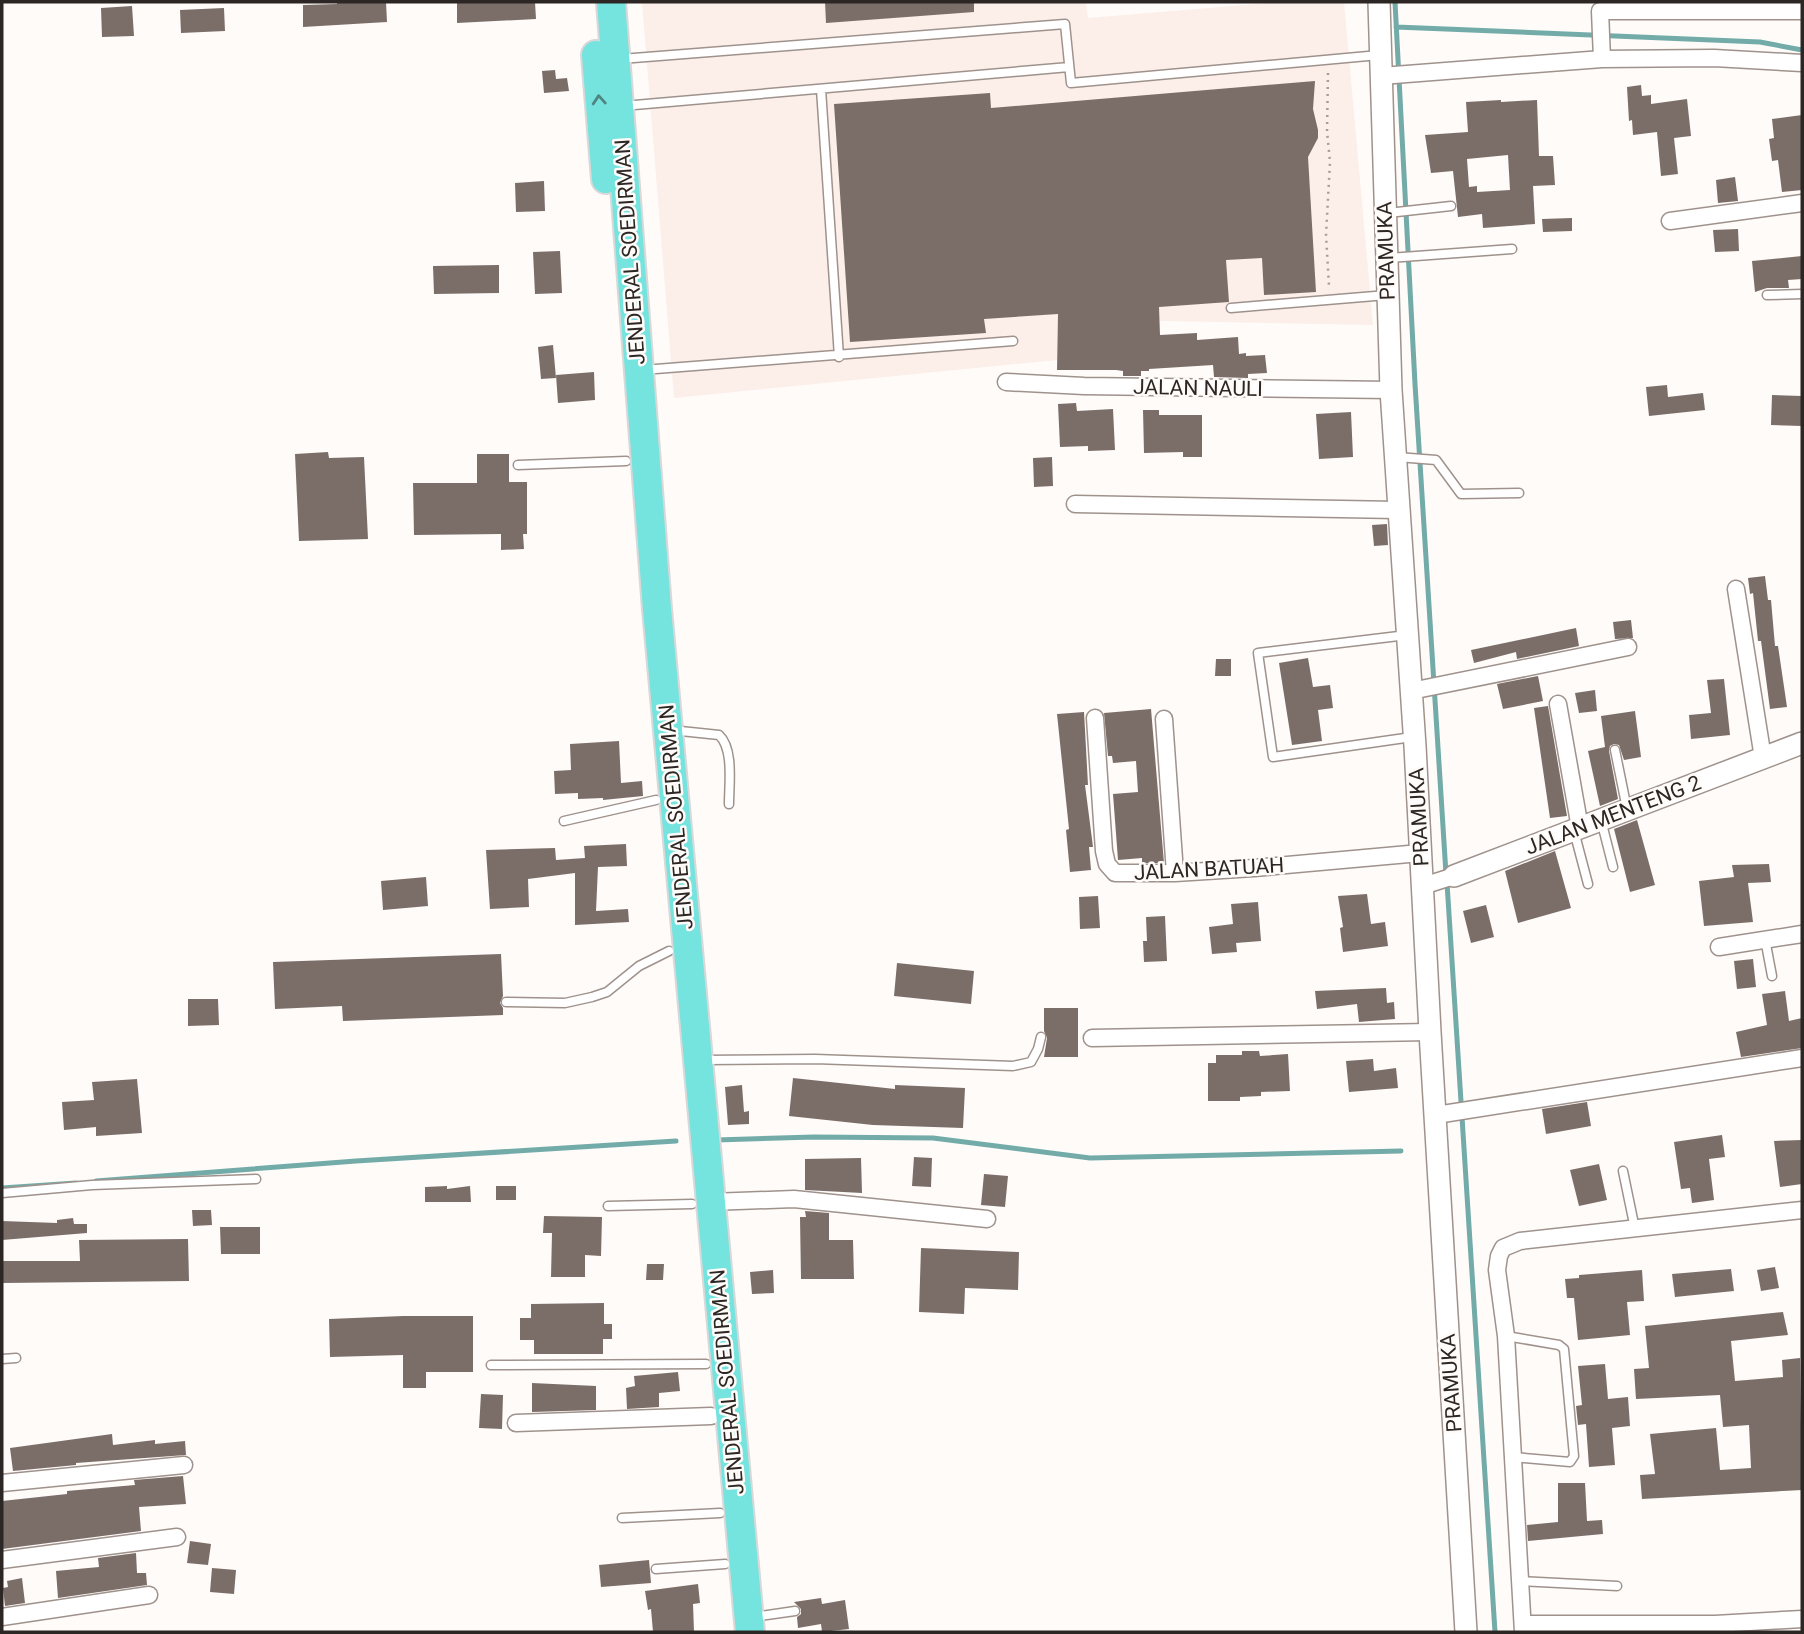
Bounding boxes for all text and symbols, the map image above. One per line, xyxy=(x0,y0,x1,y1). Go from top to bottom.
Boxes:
one-way arrow xyxy=(592,94,607,105)
street label: JENDERAL SOEDIRMAN xyxy=(610,139,650,365)
street label: PRAMUKA xyxy=(1372,201,1400,301)
street label: JALAN NAULI xyxy=(1133,375,1263,401)
street label: JENDERAL SOEDIRMAN xyxy=(654,703,698,931)
street label: PRAMUKA xyxy=(1404,767,1434,867)
street label: JALAN MENTENG 2 xyxy=(1522,770,1704,860)
street label: JALAN BATUAH xyxy=(1133,853,1285,885)
street label: JENDERAL SOEDIRMAN xyxy=(705,1268,749,1496)
street label: PRAMUKA xyxy=(1436,1333,1466,1433)

